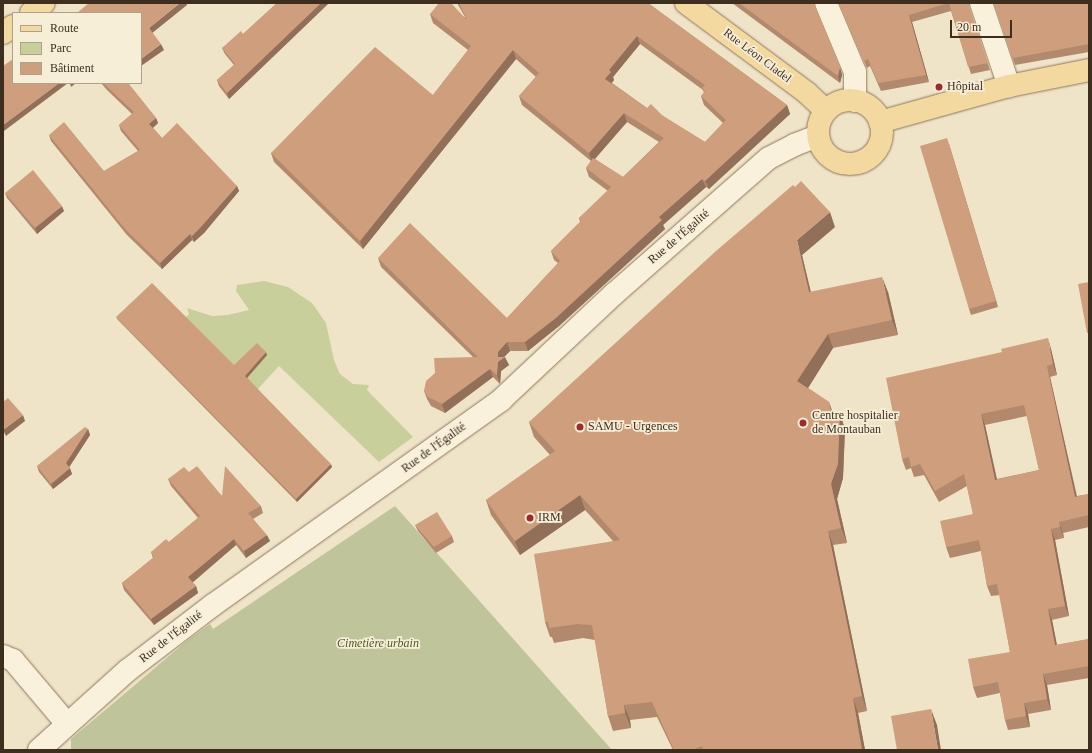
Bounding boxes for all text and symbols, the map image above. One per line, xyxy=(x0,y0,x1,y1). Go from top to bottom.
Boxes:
legend xyxy=(12,12,142,84)
scale bar xyxy=(952,12,1014,38)
text: 20 m xyxy=(957,20,981,34)
text: Route xyxy=(50,21,79,35)
street label: Rue Léon Cladel xyxy=(720,26,794,86)
text: Parc xyxy=(50,41,71,55)
text: Bâtiment xyxy=(50,61,94,75)
place label: Hôpital xyxy=(947,80,983,94)
marker: Hôpital xyxy=(934,82,944,92)
street label: Rue de l'Égalité xyxy=(646,207,712,267)
place label: Centre hospitalier de Montauban xyxy=(812,409,898,437)
marker: Centre hospitalier de Montauban xyxy=(797,417,809,429)
street label: Rue de l'Égalité xyxy=(399,420,469,476)
place label: SAMU - Urgences xyxy=(588,420,678,434)
marker: SAMU - Urgences xyxy=(575,422,585,432)
place label: IRM xyxy=(538,511,561,525)
marker: IRM xyxy=(525,513,535,523)
street label: Rue de l'Égalité xyxy=(137,608,205,666)
park label: Cimetière urbain xyxy=(337,637,419,651)

